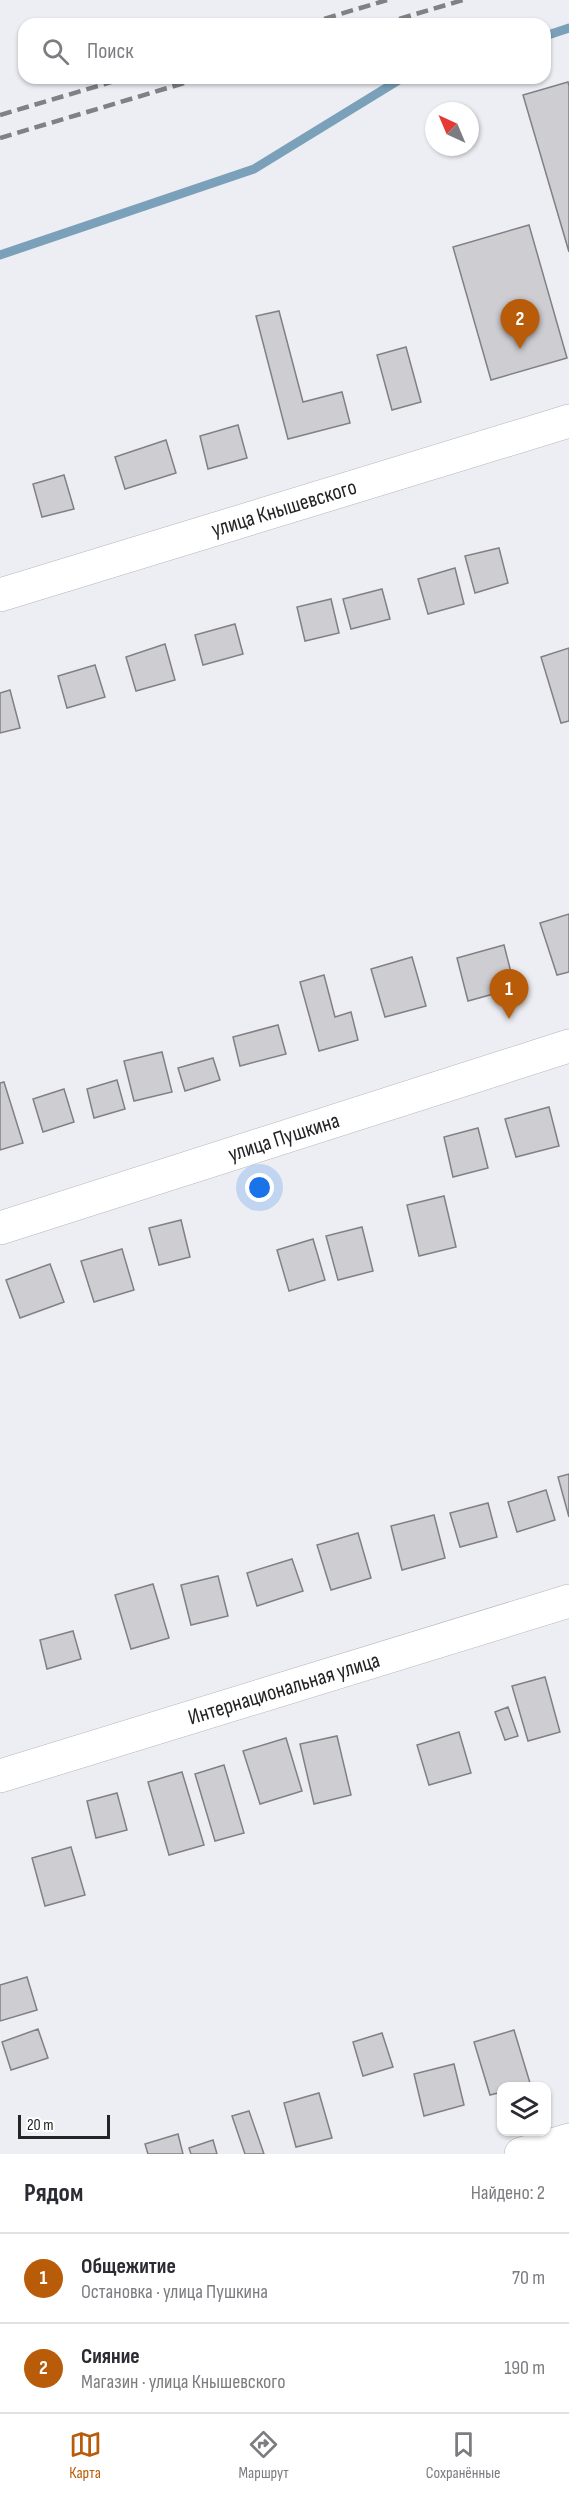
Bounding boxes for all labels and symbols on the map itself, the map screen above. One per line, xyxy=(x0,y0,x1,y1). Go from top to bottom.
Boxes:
north arrow xyxy=(425,102,479,156)
pin: 2 xyxy=(500,300,540,349)
street label: улица Кнышевского xyxy=(208,473,360,543)
pin: 1 xyxy=(490,970,528,1019)
street label: улица Пушкина xyxy=(225,1107,343,1168)
your location xyxy=(245,1173,274,1202)
street label: Интернациональная улица xyxy=(185,1647,383,1731)
scale bar xyxy=(18,2112,110,2140)

